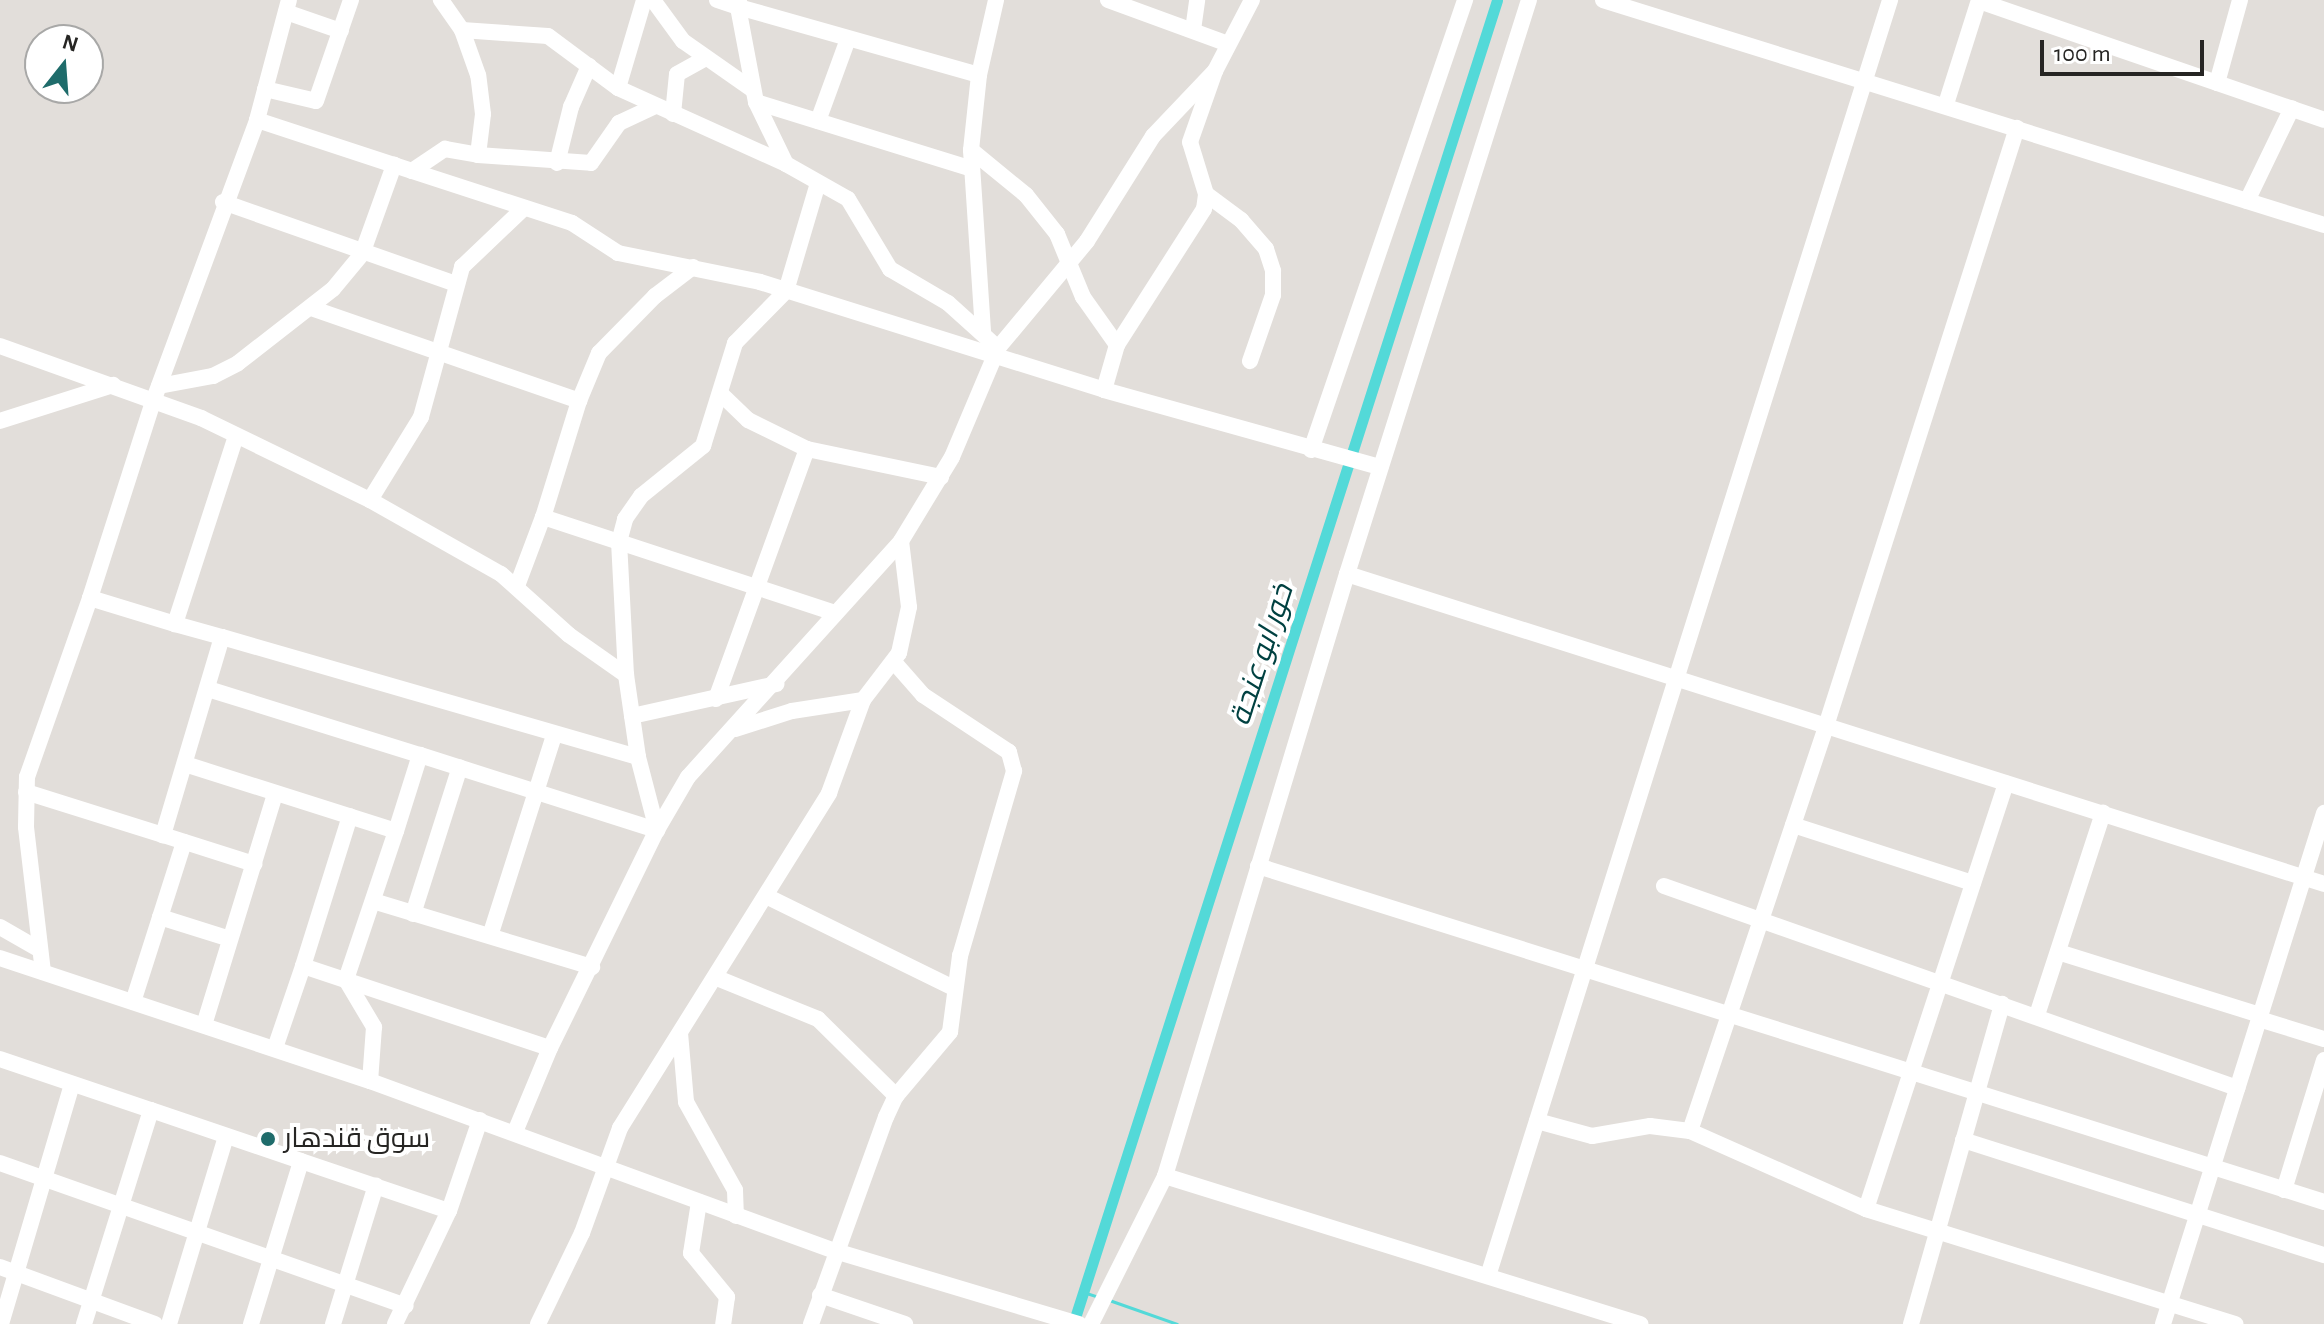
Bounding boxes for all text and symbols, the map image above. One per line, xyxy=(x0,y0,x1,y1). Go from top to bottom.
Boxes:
north arrow xyxy=(24,24,104,104)
scale bar xyxy=(2044,24,2208,74)
text: N xyxy=(60,30,81,56)
text: 100 m xyxy=(2054,42,2111,66)
water label: خور ابو عنجة xyxy=(1222,580,1302,730)
place label: سوق قندهار xyxy=(284,1122,430,1156)
marker: سوق قندهار xyxy=(259,1130,277,1148)

